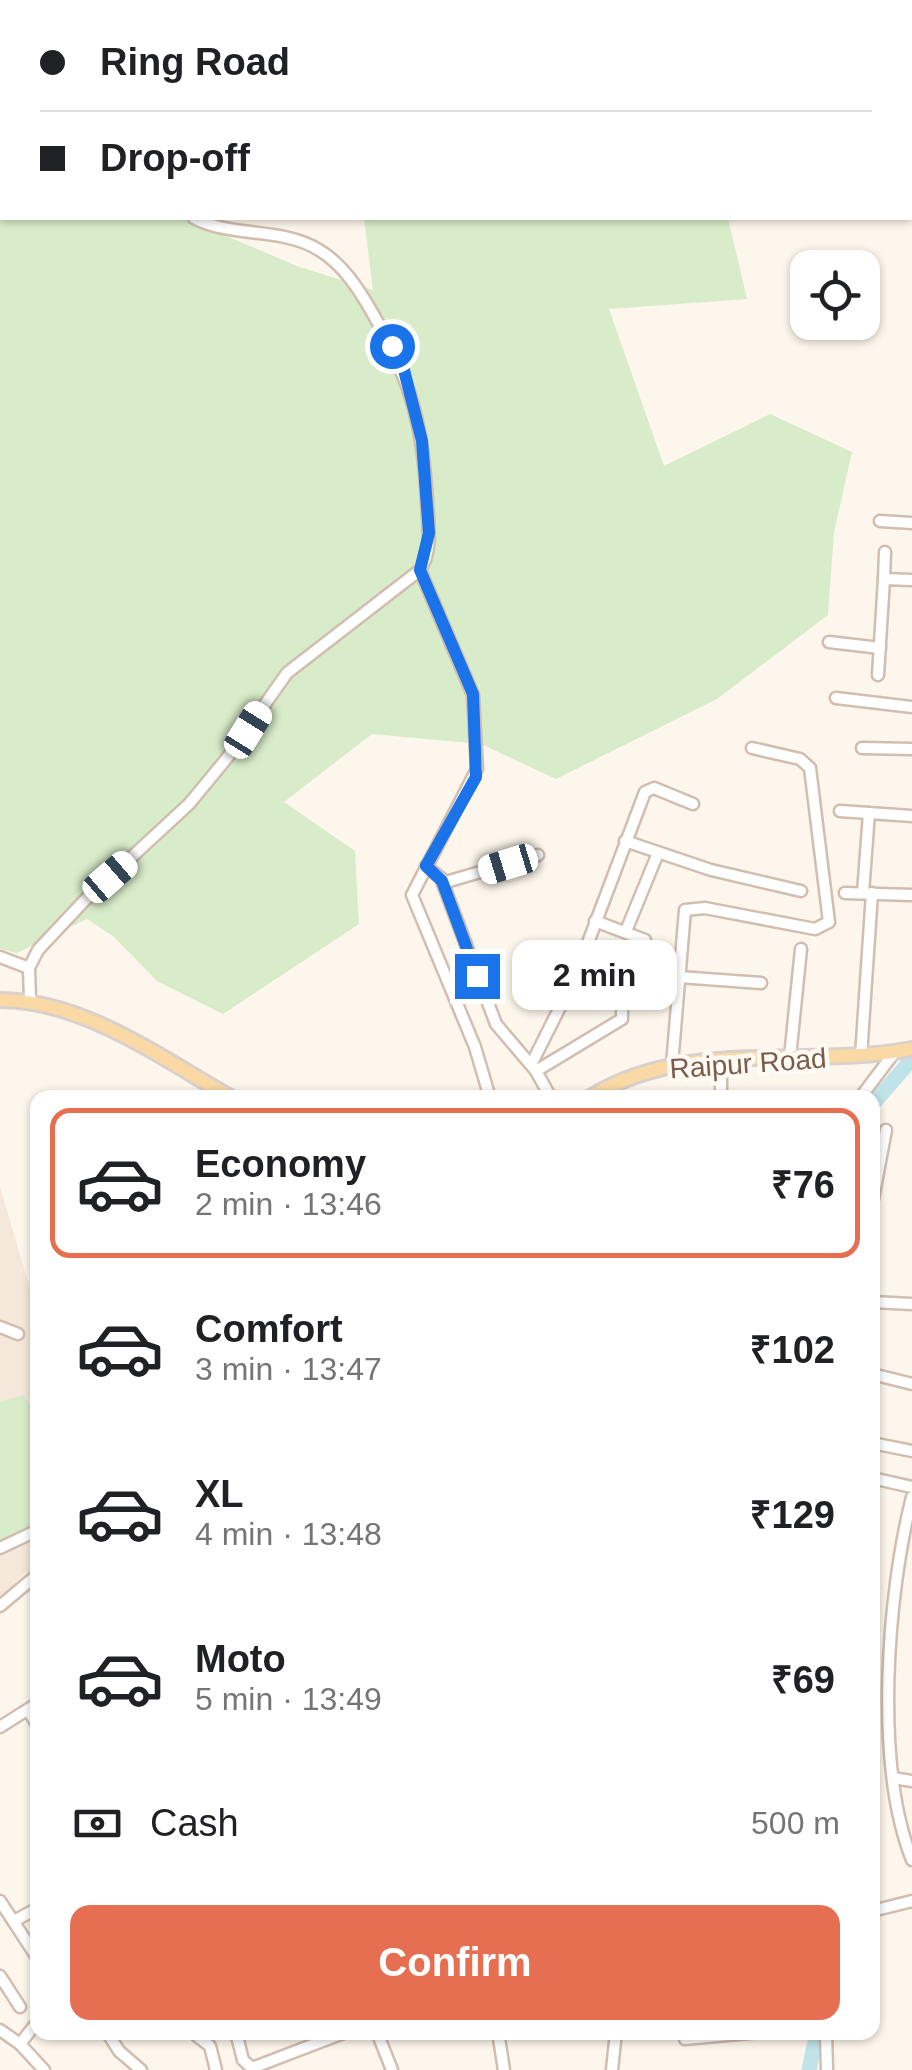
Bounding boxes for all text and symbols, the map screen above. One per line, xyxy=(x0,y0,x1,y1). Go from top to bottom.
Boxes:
text: Ring Road xyxy=(100,41,290,83)
text: Drop-off xyxy=(100,137,250,179)
map controls xyxy=(790,250,880,340)
button: locate xyxy=(790,250,880,340)
route start xyxy=(370,324,415,369)
car xyxy=(219,697,277,763)
car xyxy=(475,841,541,887)
car xyxy=(78,846,142,908)
callout: 2 min xyxy=(512,941,677,1011)
route end xyxy=(455,954,500,999)
text: 2 min xyxy=(553,957,636,993)
street label: Raipur Road xyxy=(669,1043,828,1084)
icon: car xyxy=(75,1138,165,1228)
text: Economy xyxy=(195,1143,366,1185)
text: ₹76 xyxy=(771,1164,835,1206)
text: 2 min · 13:46 xyxy=(195,1186,382,1222)
icon: car xyxy=(75,1303,165,1393)
text: Comfort xyxy=(195,1308,343,1350)
text: ₹102 xyxy=(750,1329,835,1371)
text: 3 min · 13:47 xyxy=(195,1351,382,1387)
icon: car xyxy=(75,1468,165,1558)
text: XL xyxy=(195,1473,244,1515)
text: ₹129 xyxy=(750,1494,835,1536)
text: 4 min · 13:48 xyxy=(195,1516,382,1552)
icon: car xyxy=(75,1633,165,1723)
text: Moto xyxy=(195,1638,286,1680)
text: ₹69 xyxy=(771,1659,835,1701)
text: 5 min · 13:49 xyxy=(195,1681,382,1717)
icon: cash xyxy=(70,1796,125,1851)
text: Cash xyxy=(150,1802,239,1844)
text: 500 m xyxy=(751,1805,840,1841)
button: Confirm xyxy=(70,1905,840,2020)

